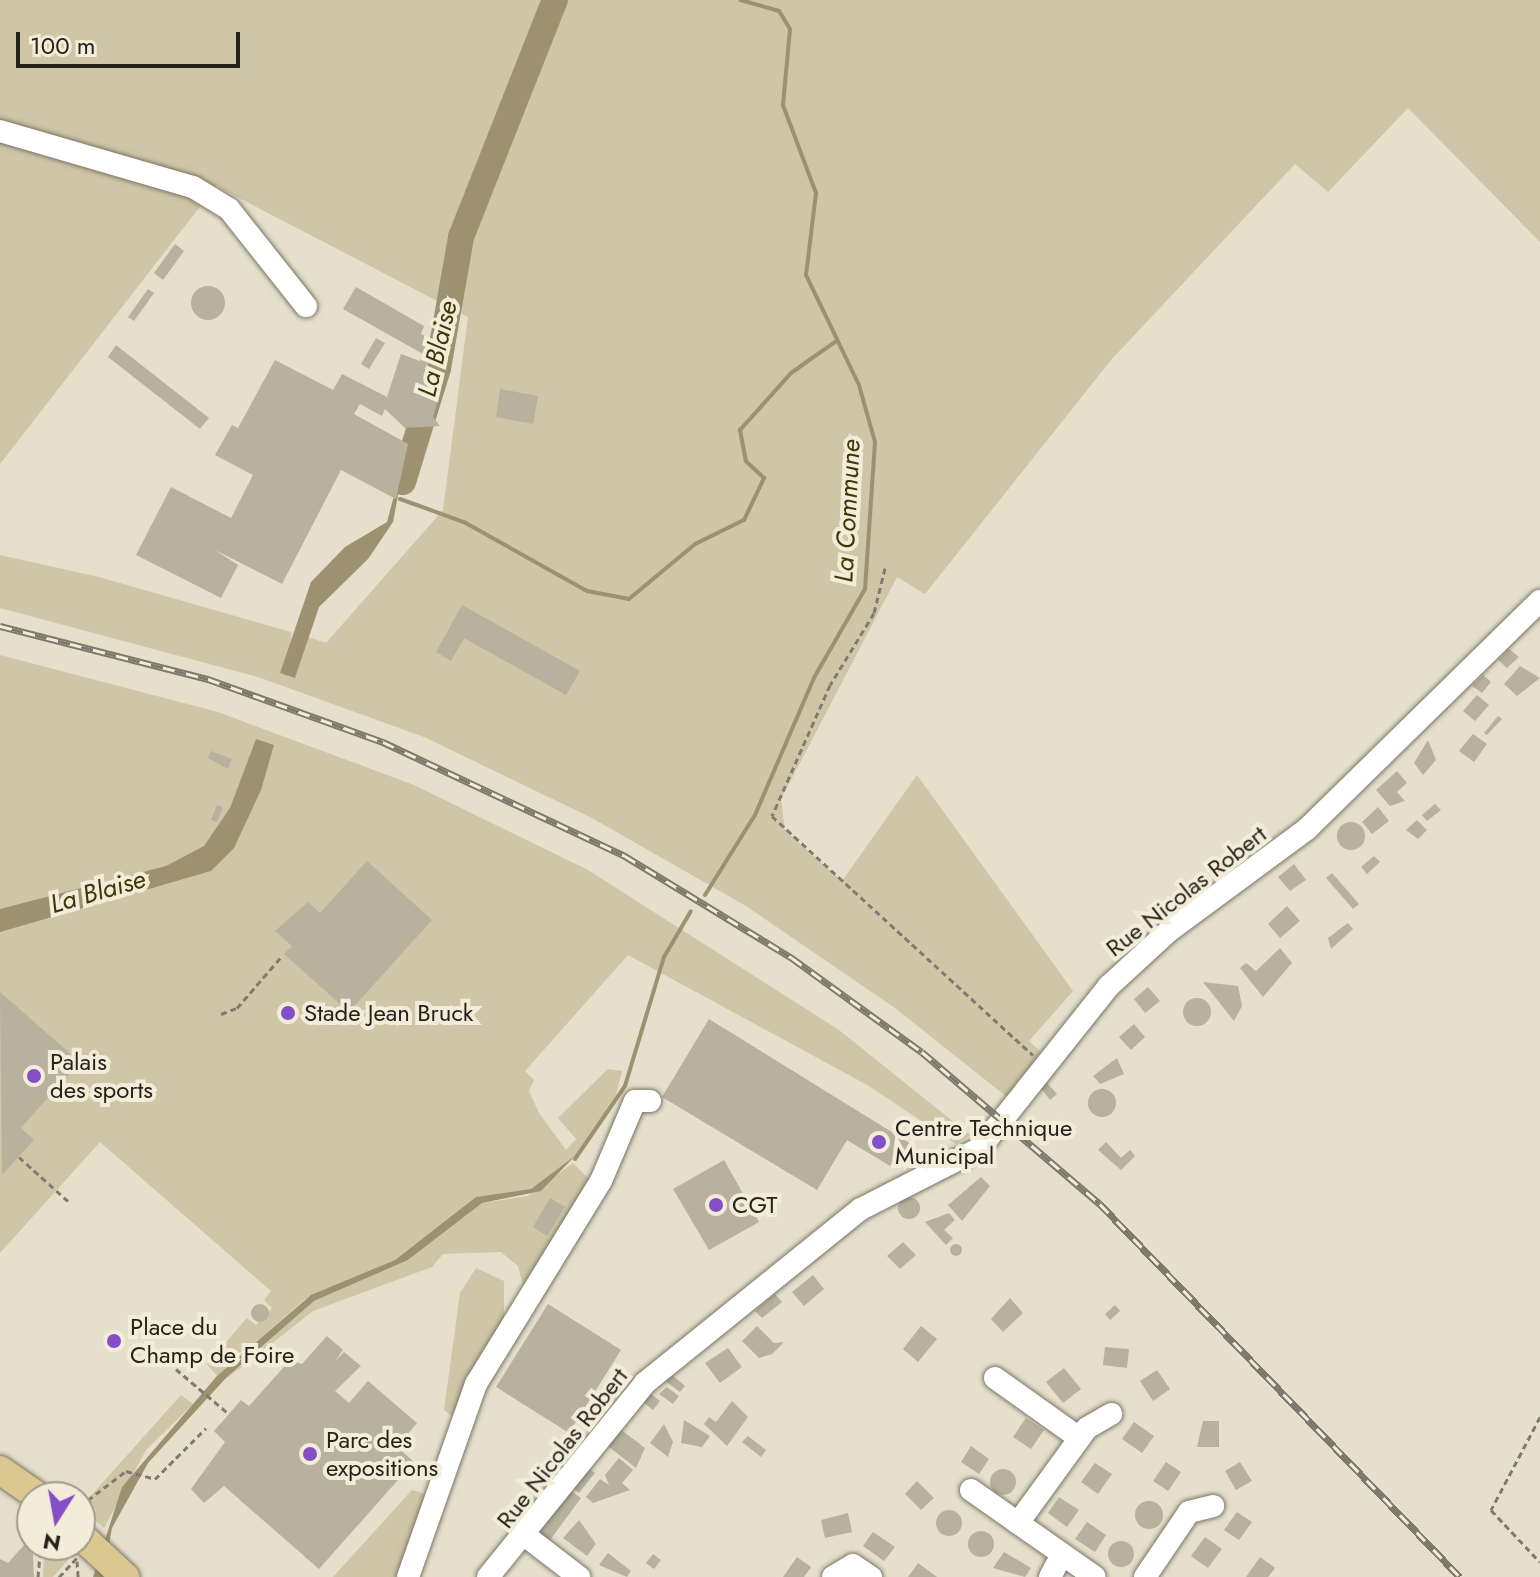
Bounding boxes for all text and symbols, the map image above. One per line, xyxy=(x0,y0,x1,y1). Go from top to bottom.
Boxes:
scale bar xyxy=(20,16,244,66)
text: 100 m xyxy=(30,28,96,63)
water label: La Blaise xyxy=(412,298,464,400)
water label: La Commune xyxy=(829,439,867,583)
street label: Rue Nicolas Robert xyxy=(1100,819,1272,963)
water label: La Blaise xyxy=(47,864,149,920)
place label: Stade Jean Bruck xyxy=(304,999,473,1027)
marker: Stade Jean Bruck xyxy=(279,1004,297,1022)
place label: Palais des sports xyxy=(50,1048,153,1104)
marker: Palais des sports xyxy=(25,1067,43,1085)
place label: Centre Technique Municipal xyxy=(895,1114,1072,1170)
marker: Centre Technique Municipal xyxy=(870,1133,888,1151)
place label: CGT xyxy=(732,1191,777,1219)
marker: CGT xyxy=(707,1196,725,1214)
place label: Place du Champ de Foire xyxy=(130,1313,294,1369)
marker: Place du Champ de Foire xyxy=(105,1332,123,1350)
street label: Rue Nicolas Robert xyxy=(490,1362,634,1534)
place label: Parc des expositions xyxy=(326,1426,438,1482)
marker: Parc des expositions xyxy=(301,1445,319,1463)
north arrow xyxy=(16,1481,96,1561)
text: N xyxy=(40,1525,63,1560)

